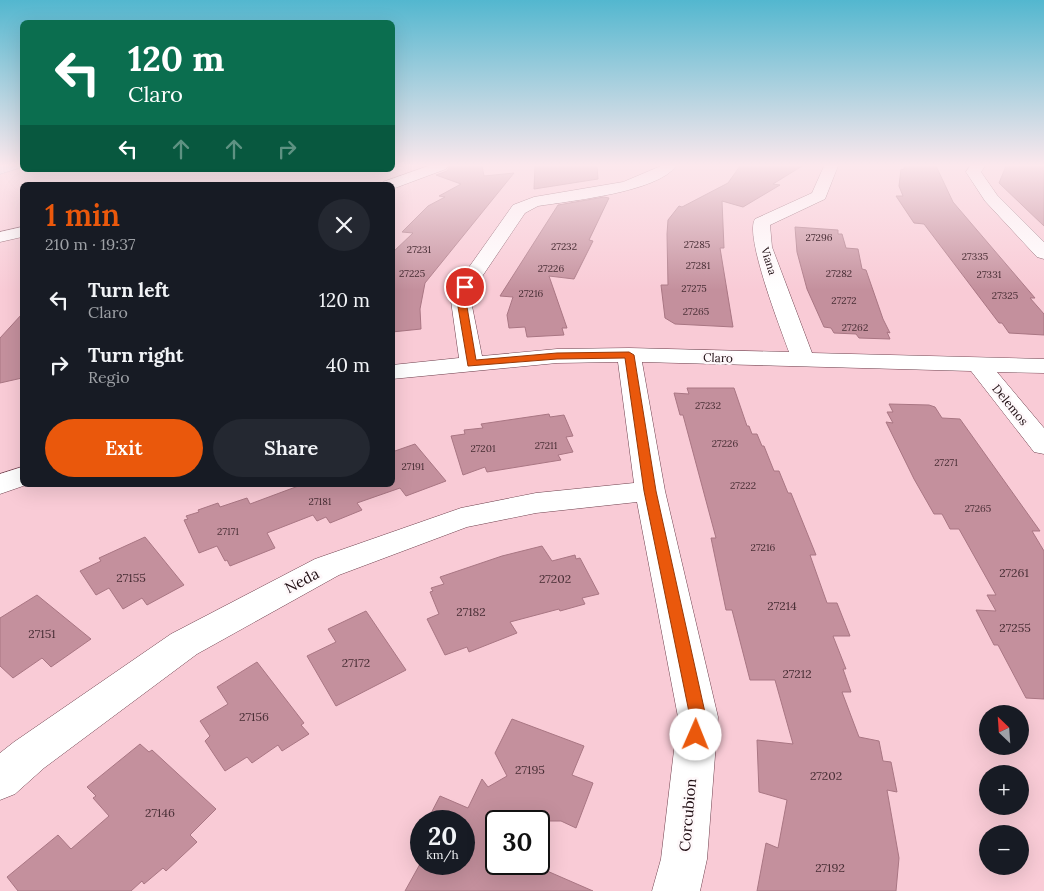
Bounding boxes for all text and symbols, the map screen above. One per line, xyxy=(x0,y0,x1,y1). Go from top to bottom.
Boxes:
text: 120 m xyxy=(128,36,225,81)
icon: left xyxy=(45,40,110,105)
text: Claro xyxy=(128,80,183,108)
icon: left xyxy=(114,135,142,163)
icon: ahead xyxy=(167,135,195,163)
icon: ahead xyxy=(220,135,248,163)
icon: right xyxy=(273,135,301,163)
text: 1 min xyxy=(45,196,120,234)
button: close xyxy=(318,199,370,251)
house number: 27296 xyxy=(806,231,833,244)
text: 210 m · 19:37 xyxy=(45,234,135,254)
house number: 27285 xyxy=(684,238,710,251)
house number: 27232 xyxy=(551,240,577,253)
house number: 27231 xyxy=(407,243,432,256)
street label: Viana xyxy=(758,245,780,277)
house number: 27335 xyxy=(962,250,988,263)
house number: 27281 xyxy=(686,259,711,272)
house number: 27226 xyxy=(538,262,564,275)
pin xyxy=(444,266,486,308)
house number: 27225 xyxy=(399,267,425,280)
house number: 27282 xyxy=(826,267,852,280)
house number: 27331 xyxy=(977,268,1002,281)
icon: arrive xyxy=(451,273,479,301)
text: Turn left xyxy=(88,278,169,302)
house number: 27275 xyxy=(681,282,707,295)
icon: left xyxy=(45,286,73,314)
house number: 27216 xyxy=(519,287,544,300)
text: 120 m xyxy=(319,288,370,312)
house number: 27325 xyxy=(992,289,1018,302)
house number: 27272 xyxy=(831,294,857,307)
text: Claro xyxy=(88,302,128,322)
house number: 27265 xyxy=(683,305,709,318)
house number: 27262 xyxy=(842,321,868,334)
text: Turn right xyxy=(88,343,184,367)
street label: Claro xyxy=(703,349,733,366)
icon: right xyxy=(45,351,73,379)
text: 40 m xyxy=(326,353,370,377)
text: Regio xyxy=(88,367,130,387)
street label: Delemos xyxy=(989,381,1032,429)
house number: 27232 xyxy=(695,399,721,412)
button: Exit xyxy=(45,419,203,477)
button: Share xyxy=(213,419,370,477)
house number: 27226 xyxy=(712,437,738,450)
house number: 27211 xyxy=(535,439,558,452)
house number: 27201 xyxy=(470,442,496,455)
house number: 27271 xyxy=(934,456,958,469)
house number: 27191 xyxy=(401,460,425,473)
house number: 27222 xyxy=(730,479,756,492)
house number: 27181 xyxy=(309,495,332,508)
house number: 27265 xyxy=(965,502,991,515)
house number: 27171 xyxy=(217,525,239,538)
house number: 27216 xyxy=(751,541,776,554)
street label: Neda xyxy=(281,564,322,597)
house number: 27261 xyxy=(999,565,1029,580)
house number: 27155 xyxy=(116,570,146,585)
house number: 27202 xyxy=(539,571,571,586)
house number: 27214 xyxy=(767,598,797,613)
house number: 27182 xyxy=(456,604,486,619)
house number: 27255 xyxy=(999,620,1031,635)
house number: 27151 xyxy=(28,626,56,641)
house number: 27172 xyxy=(342,655,370,670)
house number: 27212 xyxy=(782,666,812,681)
north arrow xyxy=(979,705,1029,755)
map controls xyxy=(979,705,1029,875)
position arrow xyxy=(669,708,721,760)
house number: 27156 xyxy=(239,709,269,724)
house number: 27195 xyxy=(515,762,545,777)
button: + xyxy=(979,765,1029,815)
house number: 27202 xyxy=(810,768,842,783)
street label: Corcubion xyxy=(675,778,700,852)
house number: 27146 xyxy=(145,805,175,820)
speed limit sign: 30 xyxy=(485,810,550,875)
text: 20 xyxy=(428,820,457,852)
button: − xyxy=(979,825,1029,875)
text: km/h xyxy=(426,847,459,862)
house number: 27192 xyxy=(815,860,845,875)

